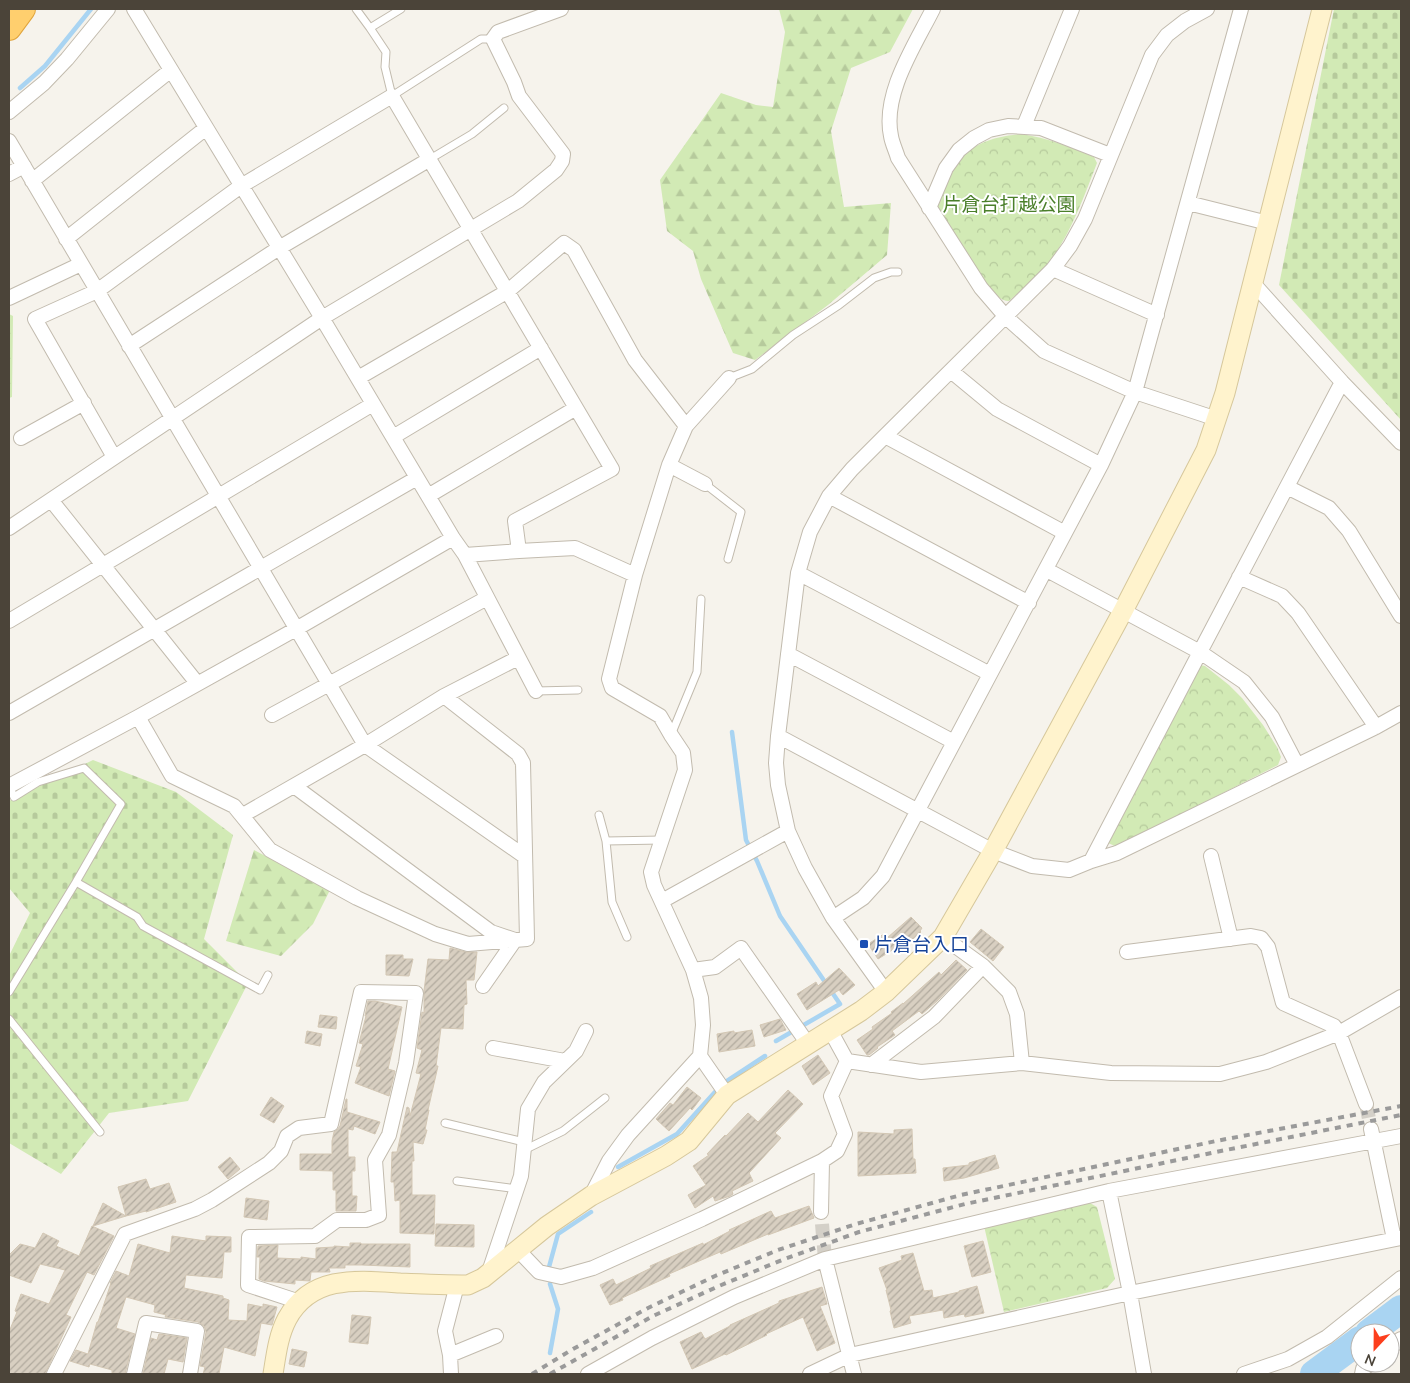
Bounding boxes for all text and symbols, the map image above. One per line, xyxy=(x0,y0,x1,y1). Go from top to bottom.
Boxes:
park label: 片倉台打越公園 xyxy=(942,192,1076,216)
place label: 片倉台入口 xyxy=(874,932,969,956)
marker: 片倉台入口 xyxy=(858,938,870,950)
north arrow xyxy=(1350,1323,1400,1373)
text: N xyxy=(1362,1350,1378,1370)

